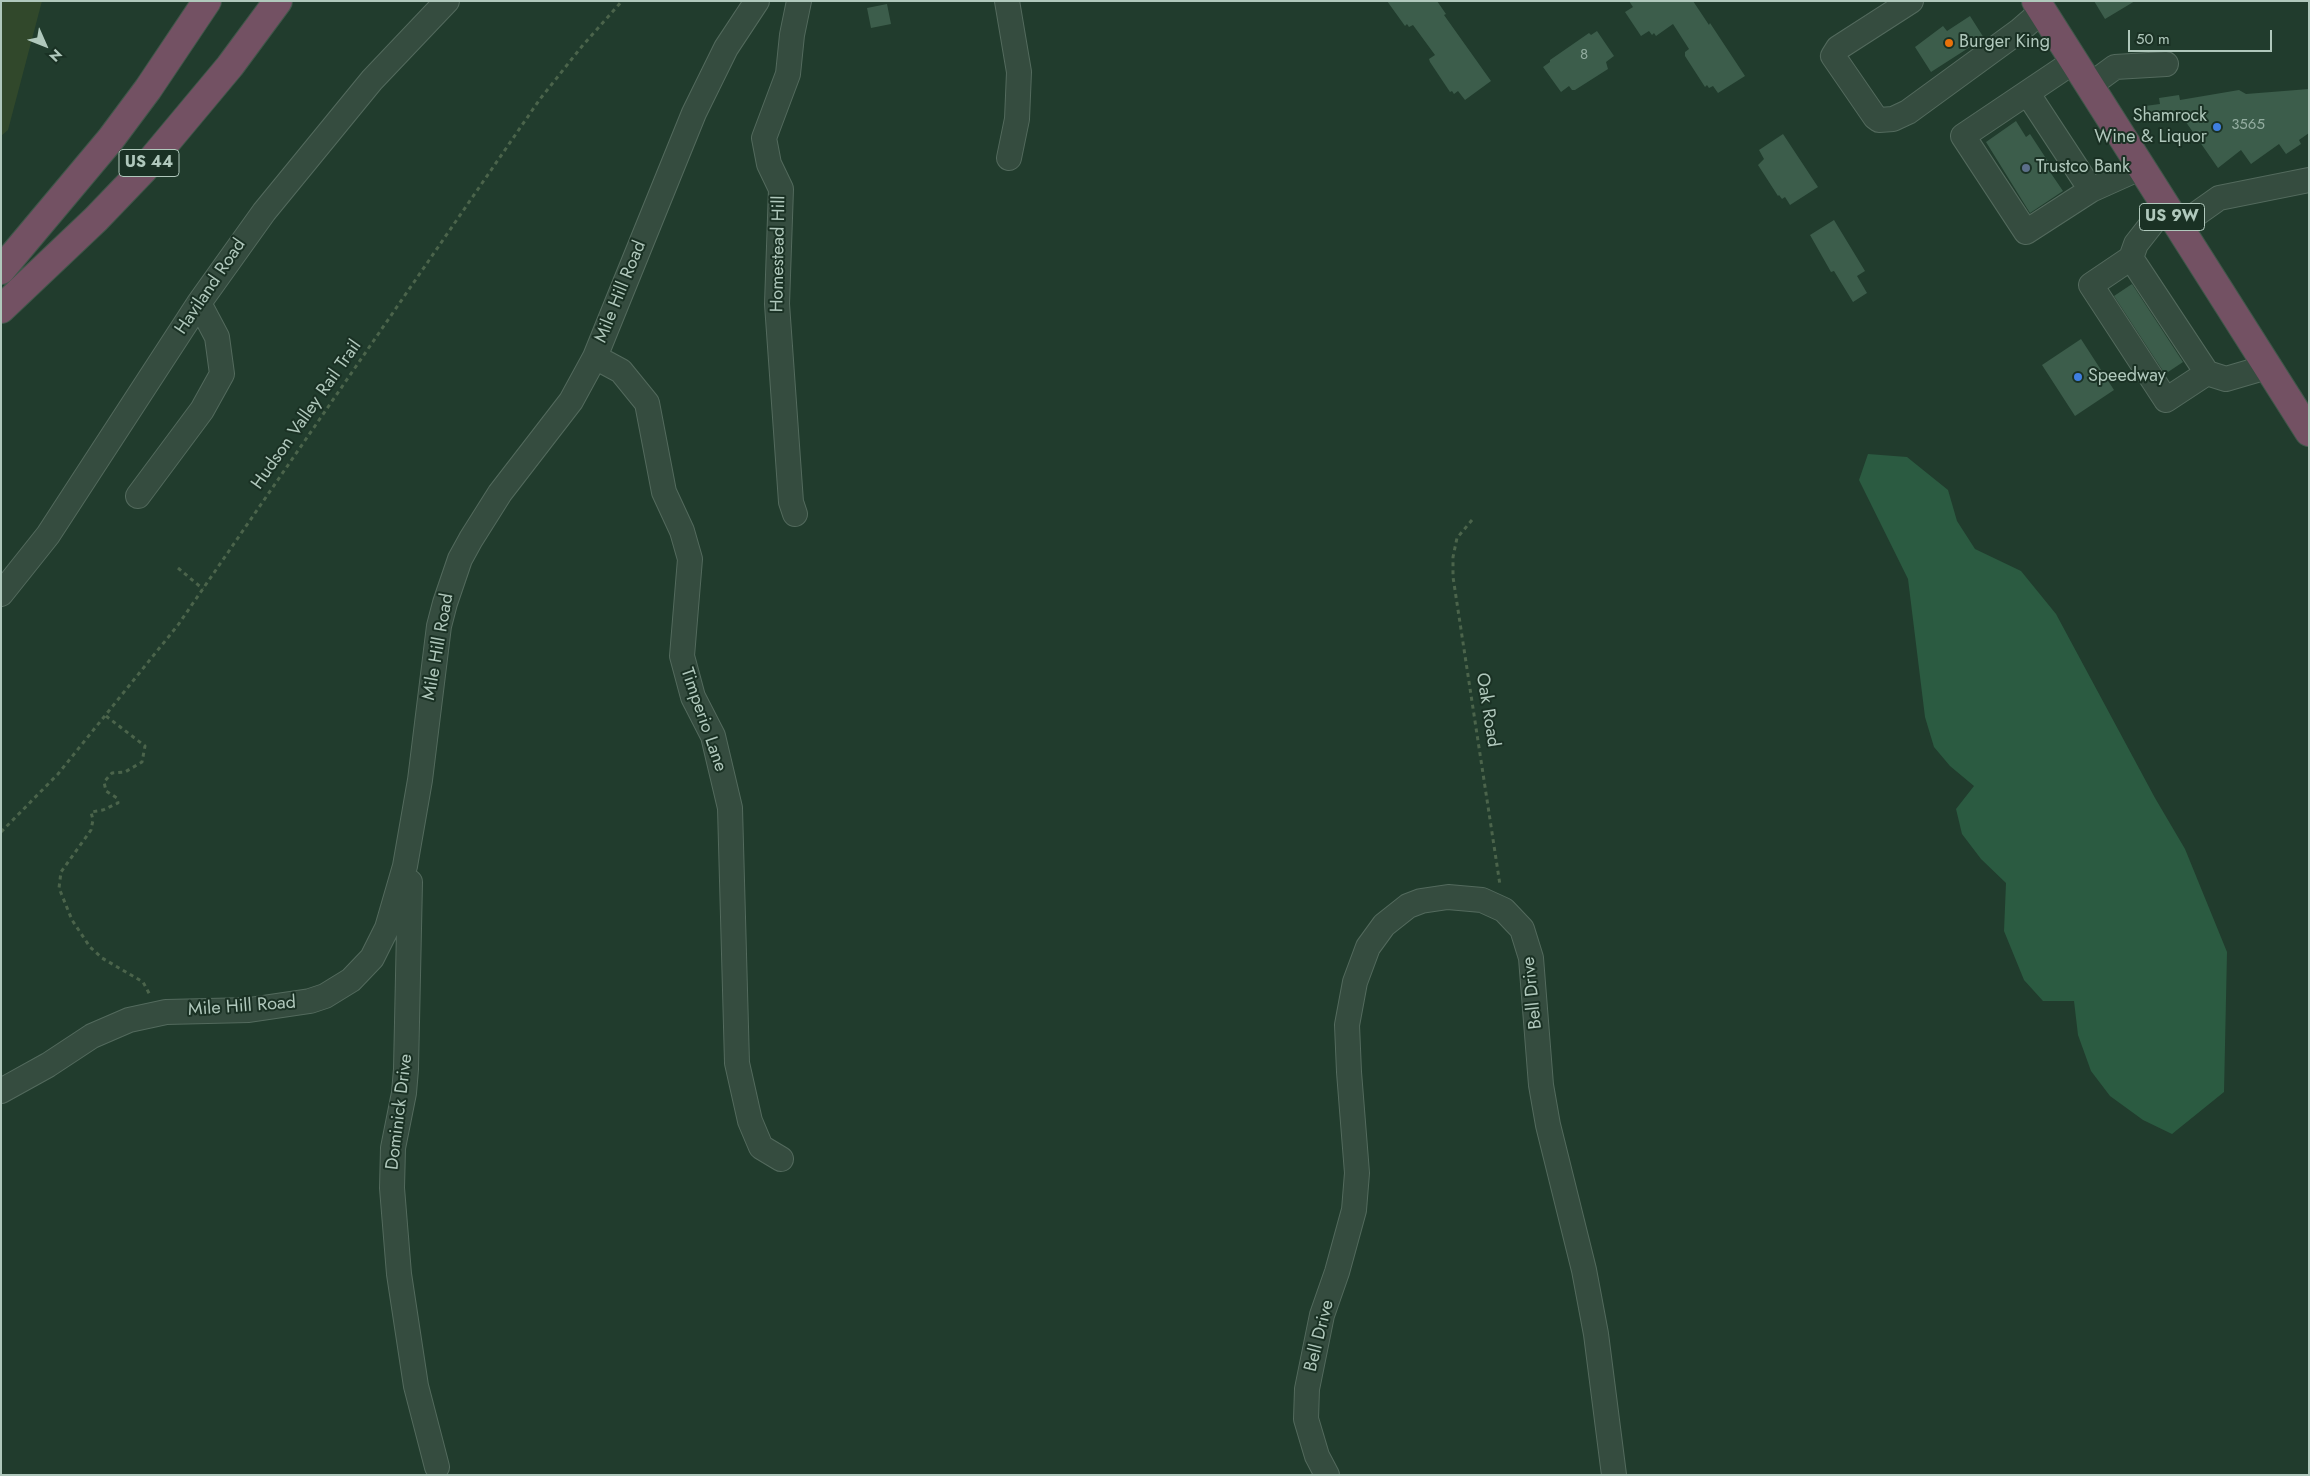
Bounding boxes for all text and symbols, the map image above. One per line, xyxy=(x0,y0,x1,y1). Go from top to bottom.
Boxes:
north arrow xyxy=(20,20,70,70)
scale bar xyxy=(2130,20,2274,52)
text: 50 m xyxy=(2136,28,2170,50)
place label: Burger King xyxy=(1959,32,2050,54)
marker: Burger King xyxy=(1943,37,1955,49)
text: N xyxy=(45,44,67,66)
house number: 8 xyxy=(1580,46,1588,64)
place label: Shamrock Wine & Liquor xyxy=(2094,106,2207,148)
house number: 3565 xyxy=(2231,116,2265,134)
marker: Shamrock Wine & Liquor xyxy=(2211,121,2223,133)
road number: US 44 xyxy=(119,150,179,177)
place label: Trustco Bank xyxy=(2036,157,2130,179)
marker: Trustco Bank xyxy=(2020,162,2032,174)
street label: Homestead Hill xyxy=(767,195,791,313)
road number: US 9W xyxy=(2140,203,2204,230)
street label: Haviland Road xyxy=(171,235,251,339)
street label: Mile Hill Road xyxy=(591,238,651,346)
street label: Hudson Valley Rail Trail xyxy=(247,336,367,494)
place label: Speedway xyxy=(2088,366,2166,388)
marker: Speedway xyxy=(2072,371,2084,383)
street label: Mile Hill Road xyxy=(419,592,459,702)
street label: Timperio Lane xyxy=(675,665,731,775)
street label: Oak Road xyxy=(1470,671,1504,749)
street label: Bell Drive xyxy=(1518,956,1548,1030)
street label: Mile Hill Road xyxy=(187,992,297,1022)
street label: Dominick Drive xyxy=(382,1053,418,1171)
street label: Bell Drive xyxy=(1301,1298,1339,1374)

